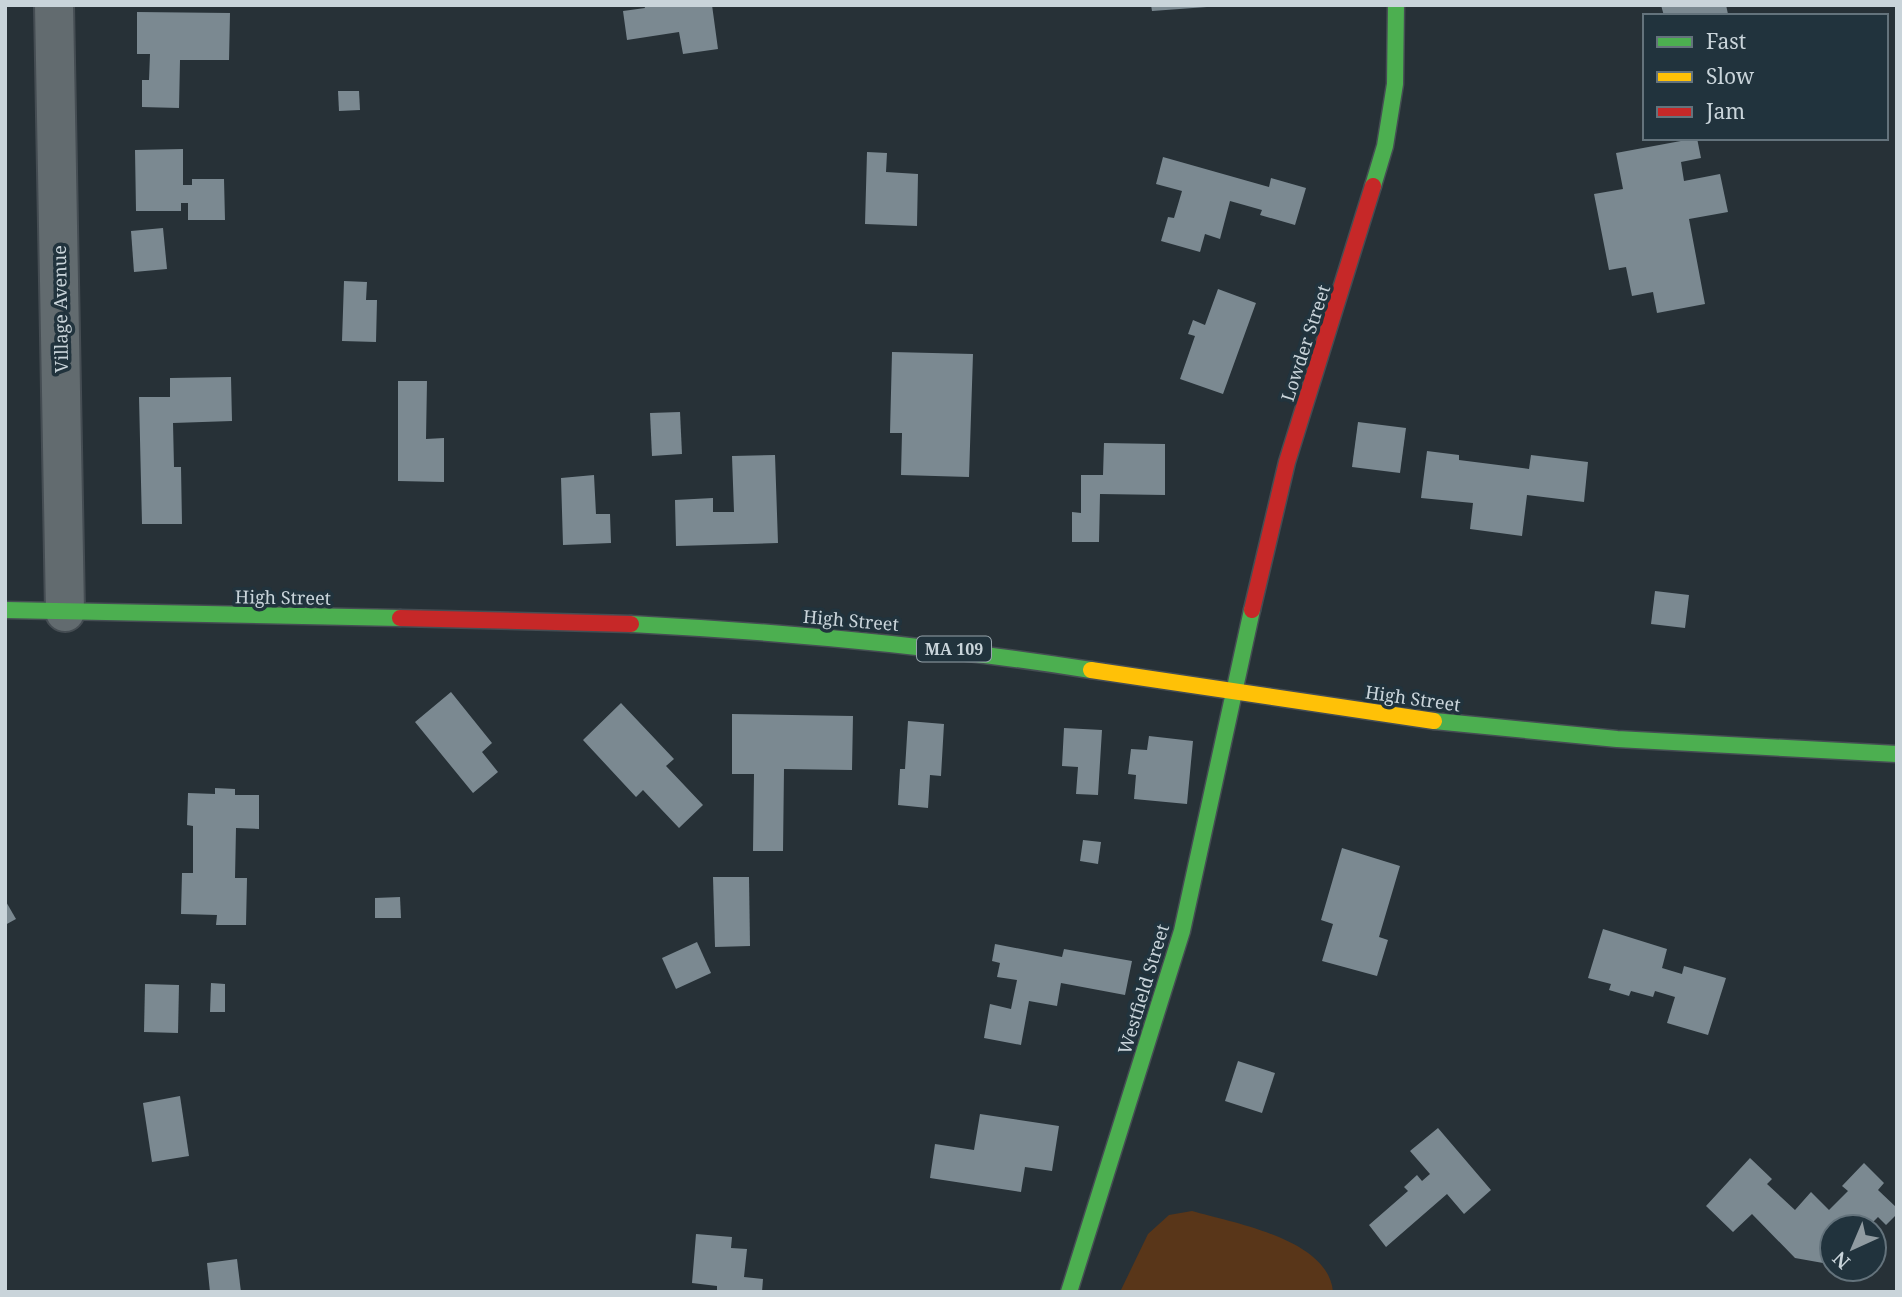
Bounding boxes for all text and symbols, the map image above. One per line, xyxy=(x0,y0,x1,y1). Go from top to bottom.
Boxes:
legend xyxy=(1643,14,1888,140)
text: Fast xyxy=(1706,27,1746,55)
text: Slow xyxy=(1706,62,1755,90)
text: Jam xyxy=(1705,97,1745,125)
street label: Village Avenue xyxy=(47,245,73,373)
street label: Lowder Street xyxy=(1275,282,1335,404)
street label: High Street xyxy=(235,584,331,610)
street label: High Street xyxy=(802,604,900,636)
road number: MA 109 xyxy=(917,636,991,662)
street label: High Street xyxy=(1364,679,1462,717)
street label: Westfield Street xyxy=(1112,921,1174,1057)
north arrow xyxy=(1818,1213,1888,1283)
text: N xyxy=(1827,1246,1856,1275)

